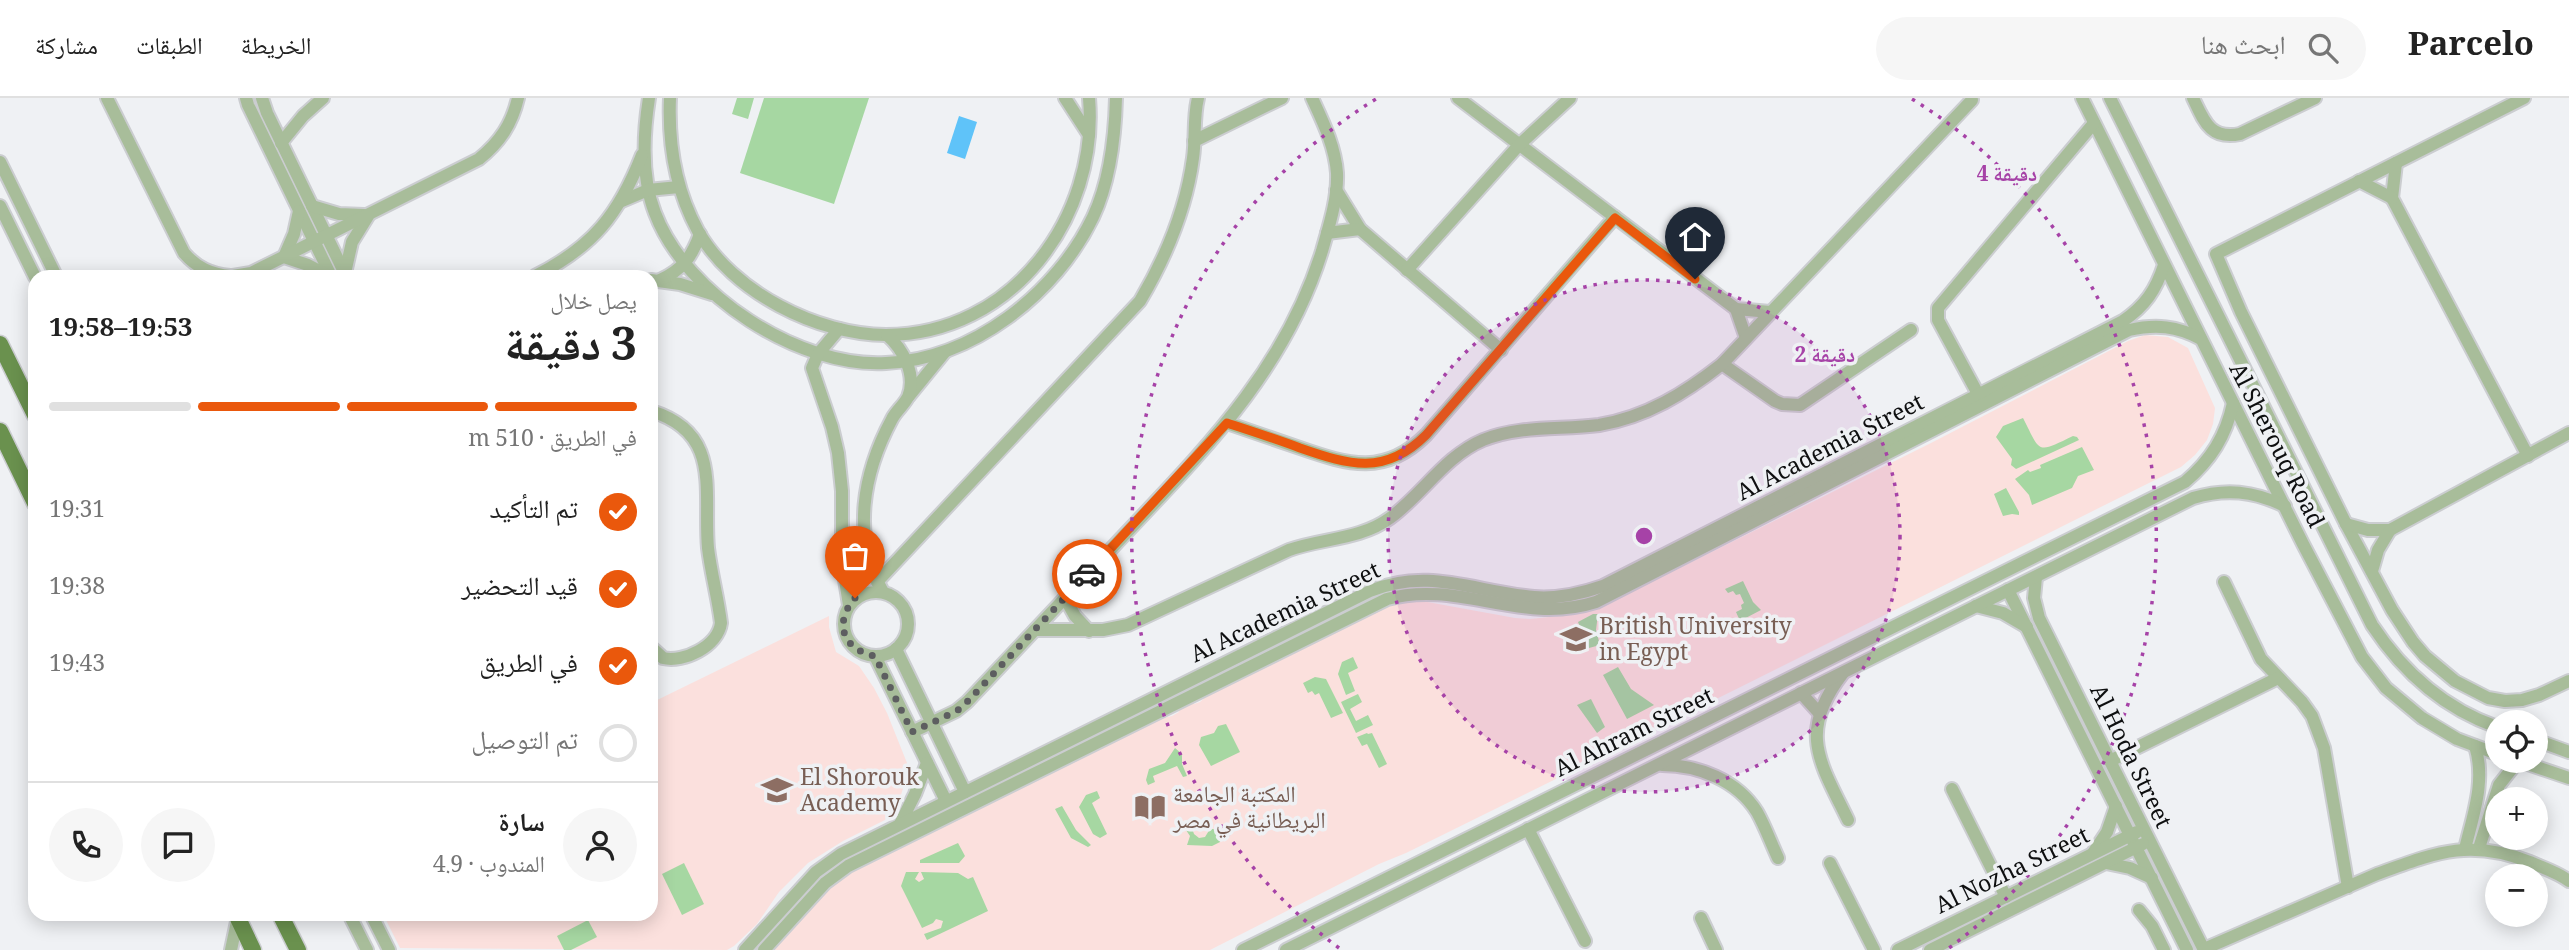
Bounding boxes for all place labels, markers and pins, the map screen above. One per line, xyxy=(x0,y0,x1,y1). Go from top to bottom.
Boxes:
pin xyxy=(1665,207,1725,279)
centre of rings xyxy=(1632,524,1656,548)
pin xyxy=(825,526,885,598)
place label: British University in Egypt xyxy=(1599,609,1792,675)
school or university icon: British University in Egypt xyxy=(1559,622,1593,656)
place label: El Shorouk Academy xyxy=(800,760,920,826)
school or university icon: El Shorouk Academy xyxy=(760,773,794,807)
place label: المكتبة الجامعة البريطانية في مصر xyxy=(1172,777,1326,843)
library icon: المكتبة الجامعة البريطانية في مصر xyxy=(1133,790,1167,824)

